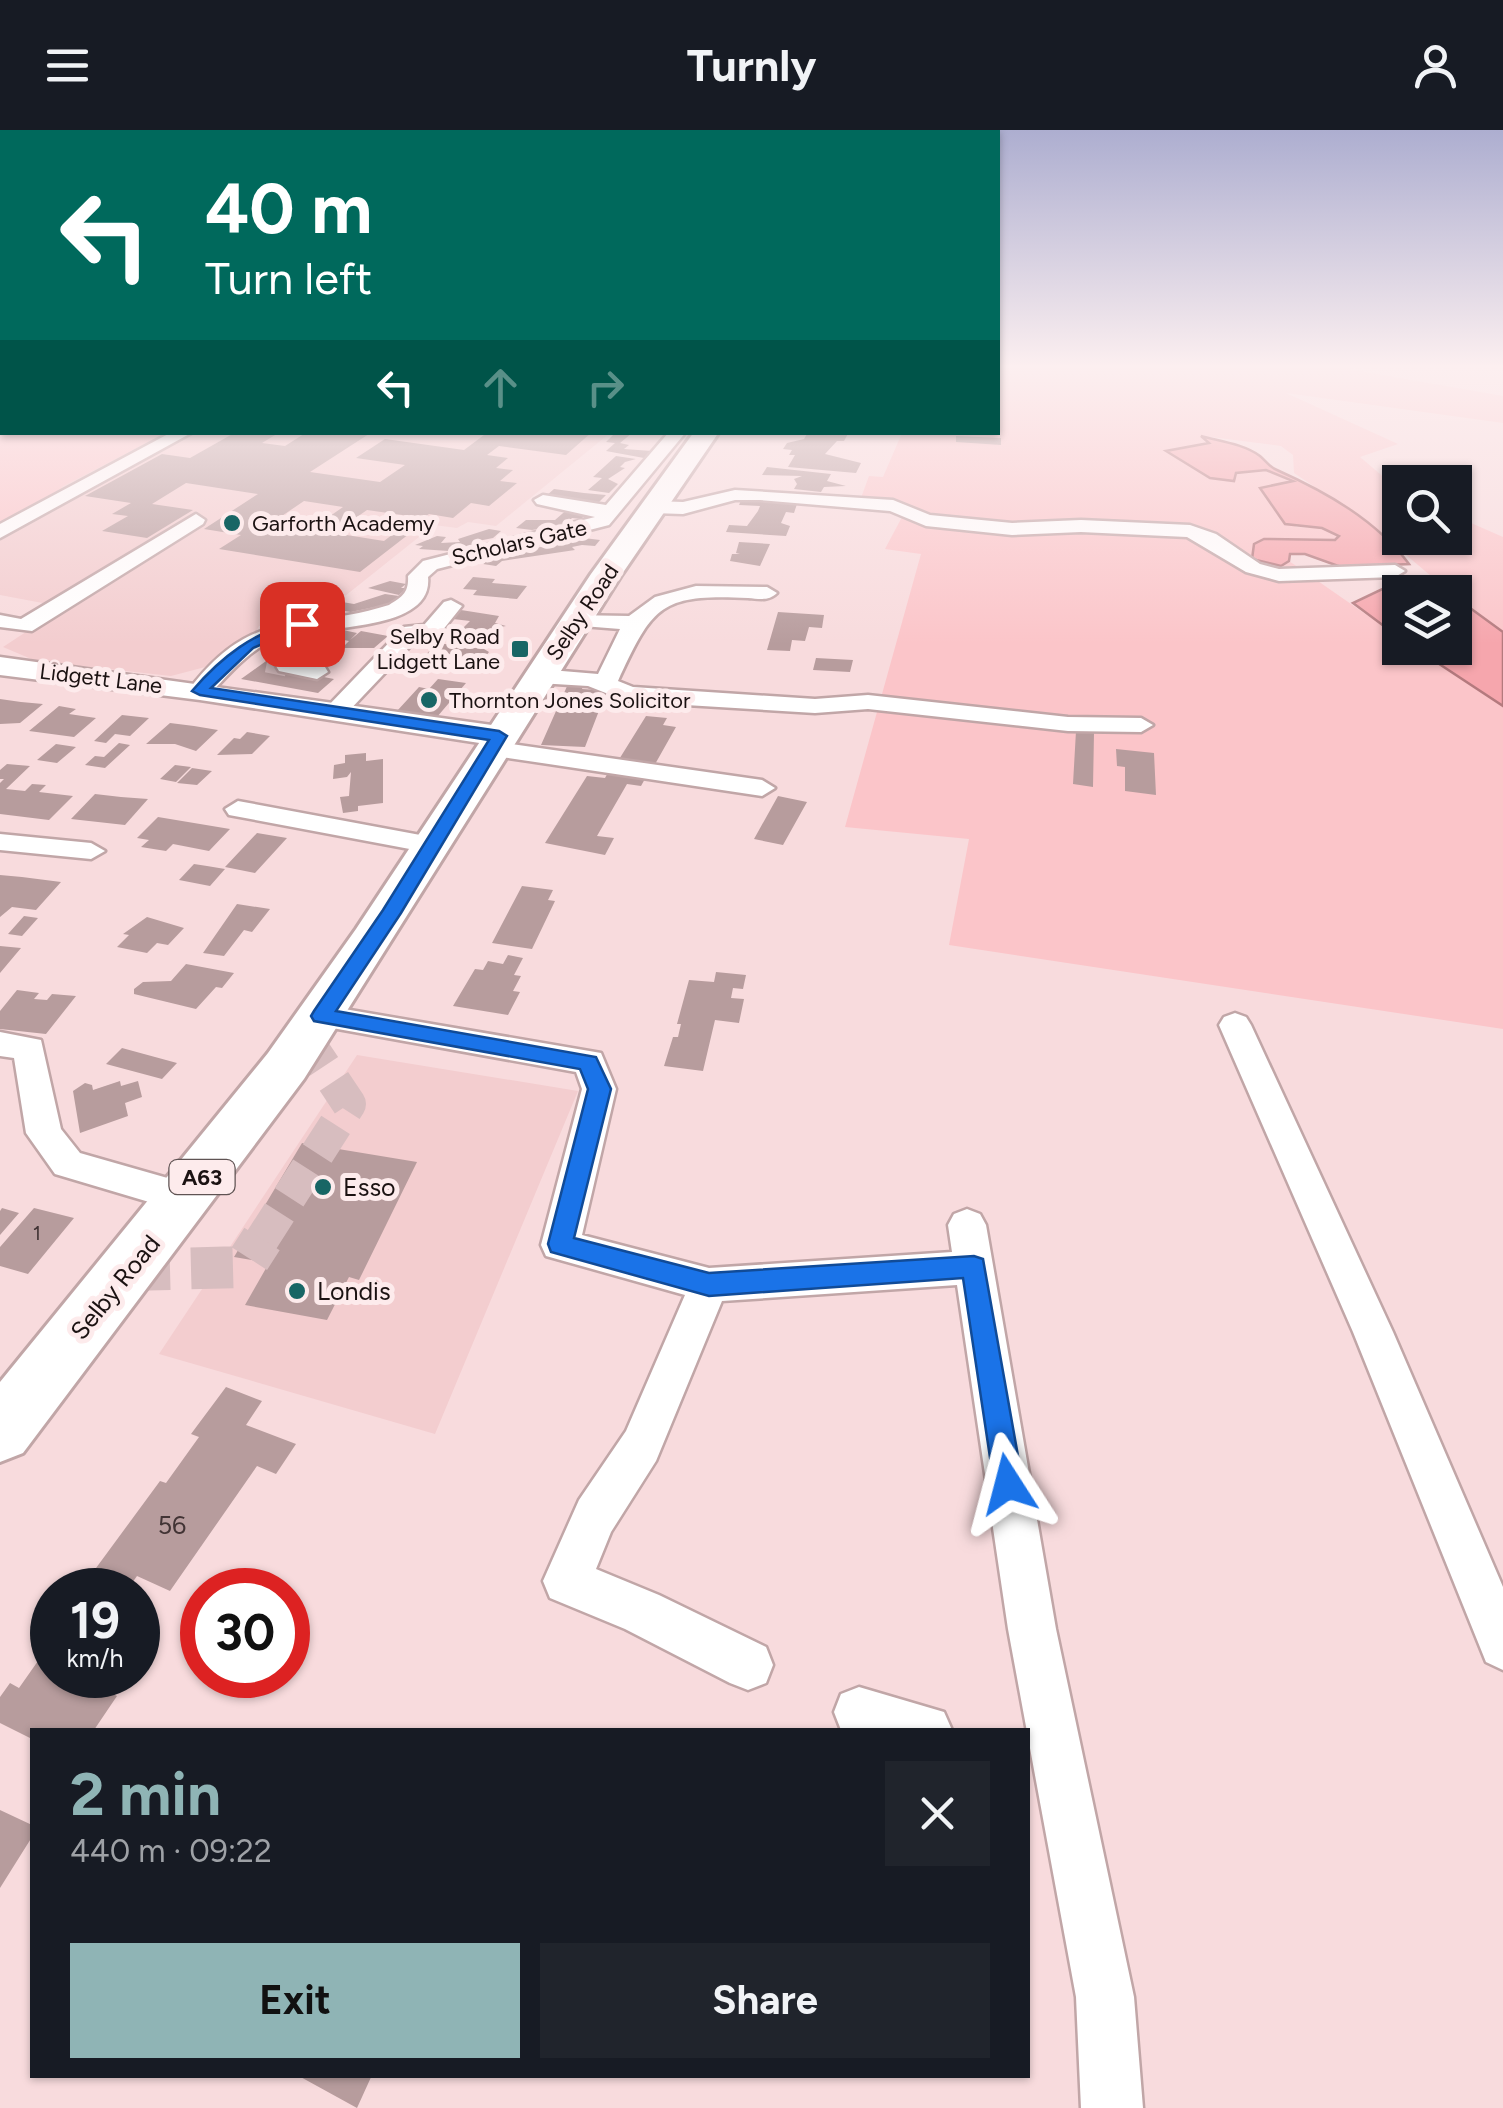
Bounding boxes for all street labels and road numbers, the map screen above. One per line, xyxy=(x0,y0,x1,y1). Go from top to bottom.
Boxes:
street label: Scholars Gate xyxy=(449,514,589,571)
street label: Selby Road xyxy=(540,559,625,666)
street label: Lidgett Lane xyxy=(38,658,164,699)
road number: A63 xyxy=(170,1160,234,1194)
street label: Selby Road xyxy=(64,1229,166,1345)

